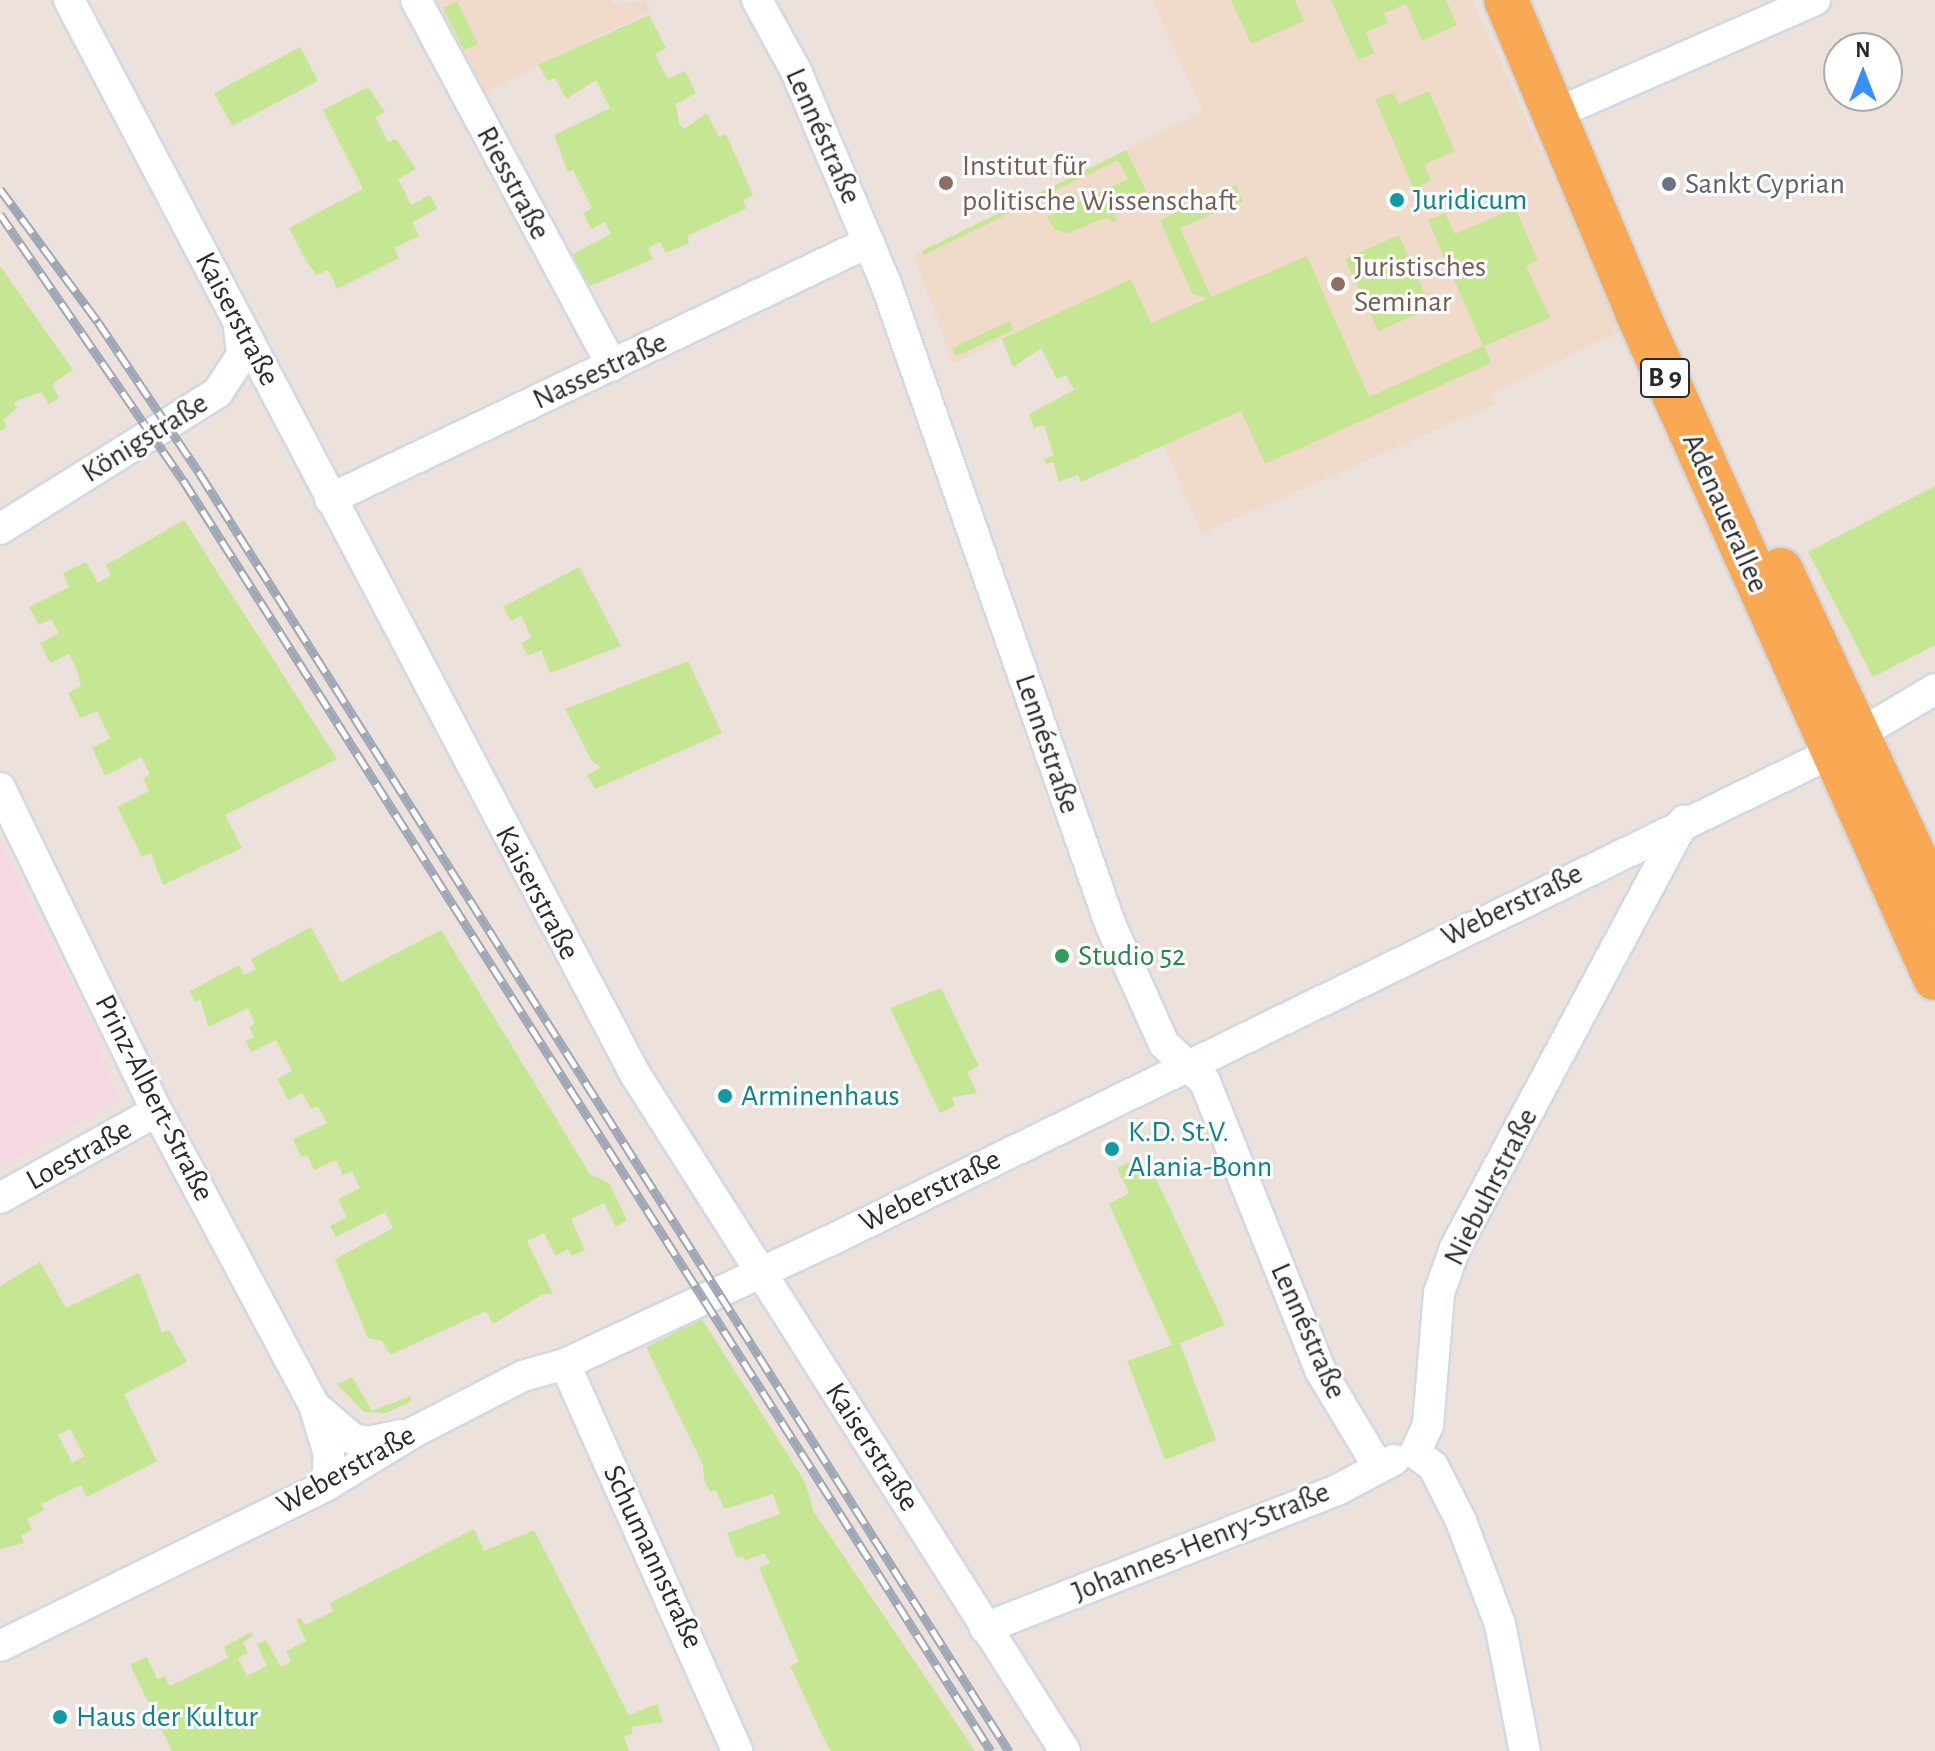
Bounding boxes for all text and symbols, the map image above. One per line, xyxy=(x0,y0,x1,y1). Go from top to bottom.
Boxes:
north arrow xyxy=(1823,32,1903,112)
text: N xyxy=(1855,39,1871,61)
street label: Lennéstraße xyxy=(777,63,869,209)
street label: Riesstraße xyxy=(468,120,558,246)
place label: Institut für politische Wissenschaft xyxy=(962,148,1237,218)
place label: Sankt Cyprian xyxy=(1685,166,1845,202)
marker: Institut für politische Wissenschaft xyxy=(937,174,955,192)
marker: Sankt Cyprian xyxy=(1660,175,1678,193)
place label: Juridicum xyxy=(1413,182,1527,218)
marker: Juridicum xyxy=(1388,191,1406,209)
street label: Kaiserstraße xyxy=(187,246,287,392)
place label: Juristisches Seminar xyxy=(1354,249,1486,320)
marker: Juristisches Seminar xyxy=(1329,275,1347,293)
street label: Nassestraße xyxy=(527,324,673,418)
road number: B 9 xyxy=(1639,354,1691,402)
street label: Königstraße xyxy=(75,385,215,491)
street label: Adenauerallee xyxy=(1674,428,1776,598)
street label: Lennéstraße xyxy=(1006,670,1088,818)
street label: Kaiserstraße xyxy=(487,820,587,966)
street label: Weberstraße xyxy=(1436,855,1588,955)
place label: Studio 52 xyxy=(1078,938,1186,974)
marker: Studio 52 xyxy=(1053,947,1071,965)
street label: Prinz-Albert-Straße xyxy=(86,989,222,1207)
place label: Arminenhaus xyxy=(741,1078,900,1114)
marker: Arminenhaus xyxy=(716,1087,734,1105)
street label: Niebuhrstraße xyxy=(1436,1102,1546,1272)
street label: Loestraße xyxy=(20,1111,138,1199)
place label: K.D. St.V. Alania-Bonn xyxy=(1128,1114,1272,1184)
marker: K.D. St.V. Alania-Bonn xyxy=(1103,1140,1121,1158)
street label: Weberstraße xyxy=(854,1141,1006,1241)
street label: Lennéstraße xyxy=(1262,1258,1354,1404)
street label: Kaiserstraße xyxy=(817,1376,927,1518)
street label: Weberstraße xyxy=(271,1417,421,1523)
street label: Schumannstraße xyxy=(595,1460,711,1654)
street label: Johannes-Henry-Straße xyxy=(1067,1474,1335,1610)
place label: Haus der Kultur xyxy=(76,1699,258,1735)
marker: Haus der Kultur xyxy=(51,1708,69,1726)

